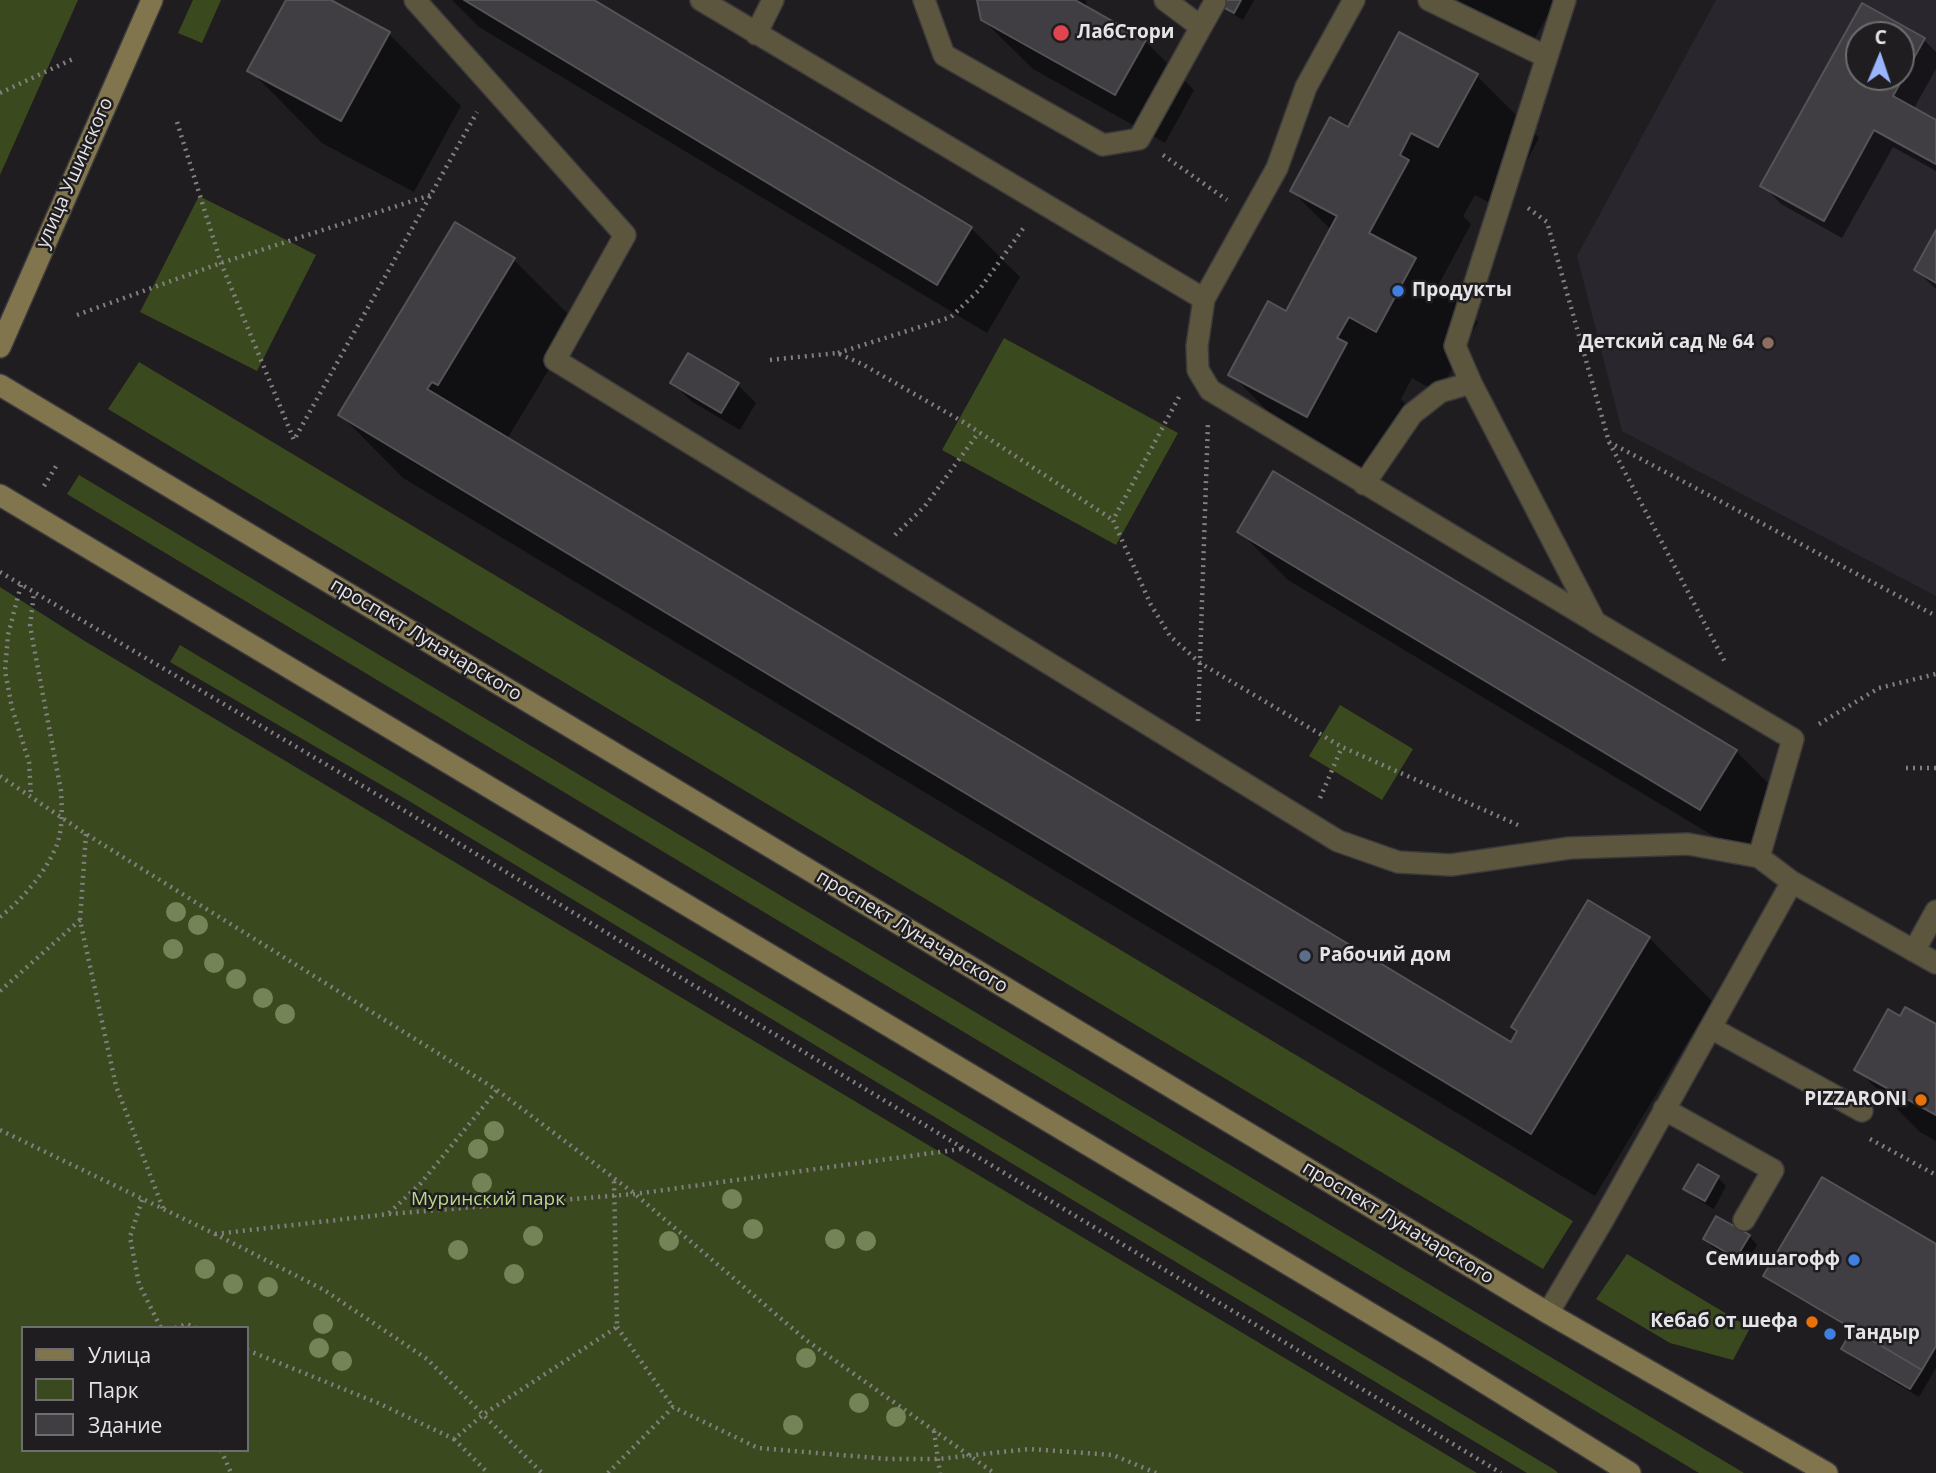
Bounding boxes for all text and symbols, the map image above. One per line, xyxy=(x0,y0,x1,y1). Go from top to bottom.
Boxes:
north arrow xyxy=(1845,21,1915,91)
place label: ЛабСтори xyxy=(1077,22,1175,44)
marker: ЛабСтори xyxy=(1051,23,1071,43)
text: С xyxy=(1874,24,1887,50)
street label: улица Ушинского xyxy=(32,94,118,252)
place label: Продукты xyxy=(1412,280,1512,302)
marker: Продукты xyxy=(1390,283,1406,299)
place label: Детский сад № 64 xyxy=(1579,332,1754,354)
marker: Детский сад № 64 xyxy=(1760,335,1776,351)
street label: проспект Луначарского xyxy=(326,574,526,706)
street label: проспект Луначарского xyxy=(812,866,1012,998)
place label: Рабочий дом xyxy=(1319,945,1451,967)
marker: Рабочий дом xyxy=(1297,948,1313,964)
place label: PIZZARONI xyxy=(1804,1089,1907,1111)
marker: PIZZARONI xyxy=(1913,1092,1929,1108)
street label: проспект Луначарского xyxy=(1298,1157,1498,1289)
park label: Муринский парк xyxy=(411,1189,565,1211)
place label: Семишагофф xyxy=(1705,1249,1840,1271)
marker: Семишагофф xyxy=(1846,1252,1862,1268)
place label: Кебаб от шефа xyxy=(1650,1311,1798,1333)
marker: Кебаб от шефа xyxy=(1804,1314,1820,1330)
place label: Тандыр xyxy=(1844,1323,1920,1345)
legend xyxy=(21,1326,248,1452)
marker: Тандыр xyxy=(1822,1326,1838,1342)
text: Улица xyxy=(88,1341,151,1369)
text: Парк xyxy=(88,1376,139,1404)
text: Здание xyxy=(88,1411,162,1439)

